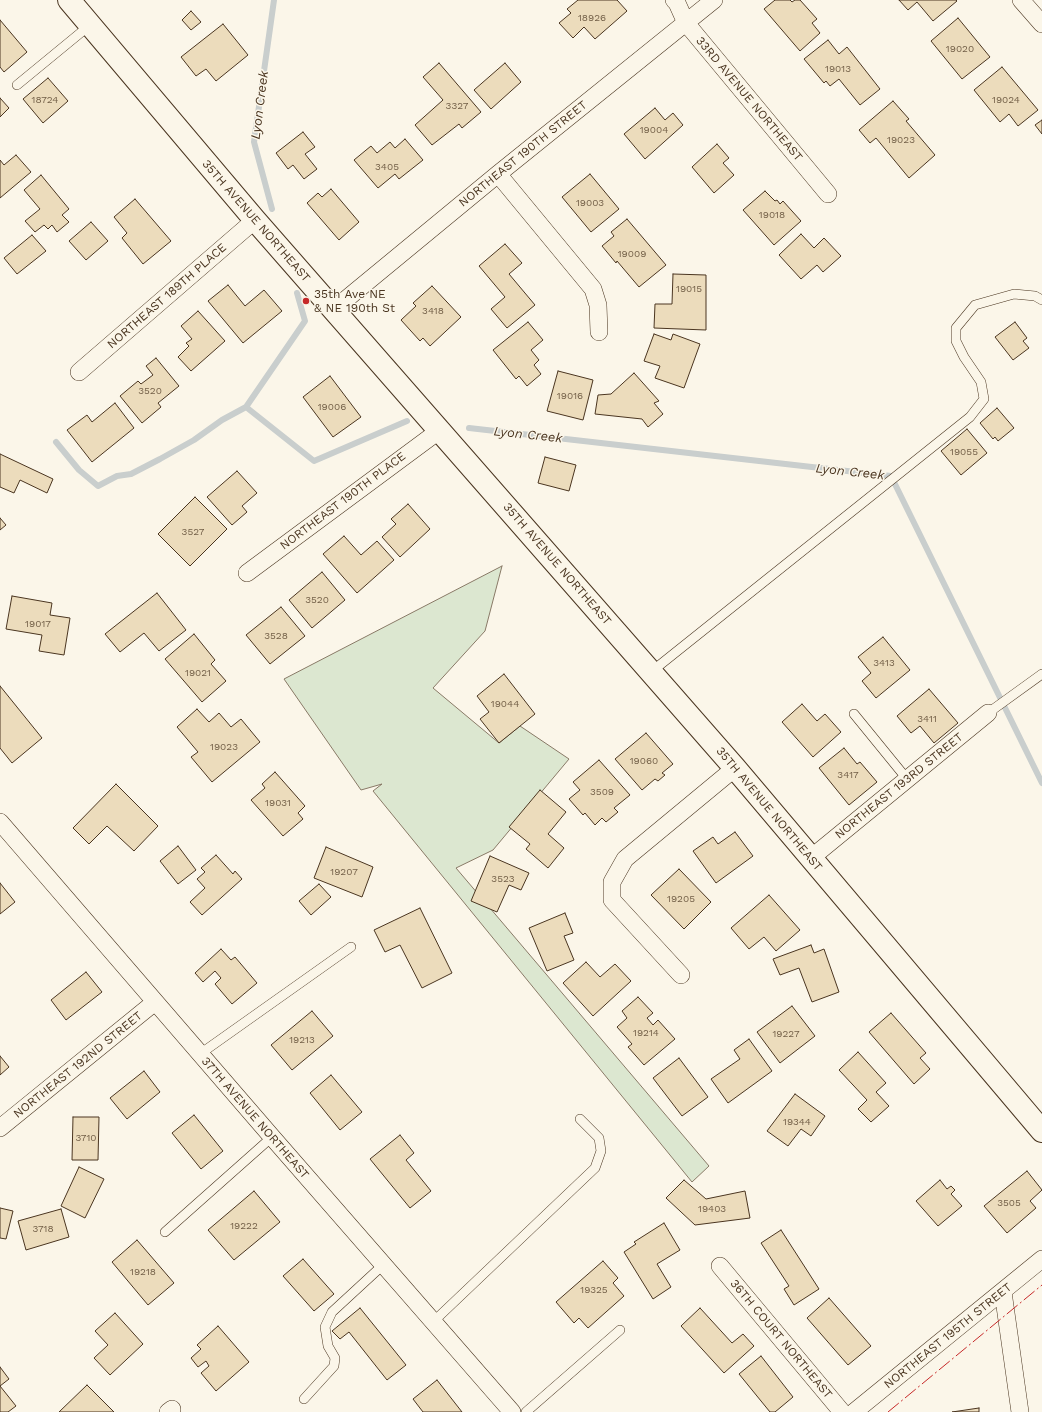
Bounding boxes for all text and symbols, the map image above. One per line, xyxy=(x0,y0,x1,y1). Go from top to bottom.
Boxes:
house number: 18926 xyxy=(578,12,606,24)
street label: 33RD AVENUE NORTHEAST xyxy=(693,34,805,164)
house number: 19020 xyxy=(946,43,974,55)
house number: 19013 xyxy=(825,63,851,75)
water label: Lyon Creek xyxy=(248,70,272,140)
house number: 18724 xyxy=(32,94,58,106)
house number: 19024 xyxy=(992,94,1020,106)
street label: NORTHEAST 190TH STREET xyxy=(456,98,590,210)
house number: 3327 xyxy=(446,100,468,112)
house number: 19004 xyxy=(640,124,668,136)
house number: 19023 xyxy=(887,134,915,146)
street label: 35TH AVENUE NORTHEAST xyxy=(199,157,313,285)
house number: 3405 xyxy=(375,161,399,173)
house number: 19003 xyxy=(576,197,604,209)
house number: 19018 xyxy=(759,209,785,221)
street label: NORTHEAST 189TH PLACE xyxy=(104,240,230,352)
house number: 19009 xyxy=(618,248,646,260)
house number: 19015 xyxy=(676,283,702,295)
place label: 35th Ave NE & NE 190th St xyxy=(314,287,395,315)
marker: 35th Ave NE & NE 190th St xyxy=(301,296,311,306)
house number: 3418 xyxy=(422,305,444,317)
house number: 3520 xyxy=(138,385,162,397)
house number: 19016 xyxy=(557,390,583,402)
house number: 19006 xyxy=(318,401,346,413)
water label: Lyon Creek xyxy=(493,424,563,446)
house number: 19055 xyxy=(950,446,978,458)
street label: NORTHEAST 190TH PLACE xyxy=(277,449,409,553)
water label: Lyon Creek xyxy=(815,461,885,483)
street label: 35TH AVENUE NORTHEAST xyxy=(500,500,614,628)
house number: 3527 xyxy=(182,526,204,538)
house number: 3520 xyxy=(305,594,329,606)
house number: 19017 xyxy=(25,618,51,630)
house number: 3528 xyxy=(264,630,288,642)
house number: 3413 xyxy=(873,657,895,669)
house number: 19021 xyxy=(185,667,211,679)
house number: 19044 xyxy=(491,698,519,710)
house number: 3411 xyxy=(917,713,937,725)
street label: NORTHEAST 193RD STREET xyxy=(832,730,966,842)
house number: 19023 xyxy=(210,741,238,753)
street label: 35TH AVENUE NORTHEAST xyxy=(713,744,825,874)
house number: 19060 xyxy=(630,755,658,767)
house number: 3417 xyxy=(837,769,859,781)
house number: 3509 xyxy=(590,786,614,798)
house number: 19031 xyxy=(265,797,291,809)
house number: 19207 xyxy=(330,866,358,878)
house number: 3523 xyxy=(491,873,515,885)
house number: 19205 xyxy=(667,893,695,905)
street label: NORTHEAST 192ND STREET xyxy=(11,1009,145,1121)
house number: 19214 xyxy=(633,1027,659,1039)
house number: 19227 xyxy=(772,1028,800,1040)
house number: 19213 xyxy=(289,1034,315,1046)
street label: 37TH AVENUE NORTHEAST xyxy=(198,1054,312,1182)
house number: 19344 xyxy=(783,1116,811,1128)
house number: 3710 xyxy=(75,1132,97,1144)
house number: 3505 xyxy=(997,1197,1021,1209)
house number: 19403 xyxy=(698,1203,726,1215)
house number: 19222 xyxy=(230,1220,258,1232)
house number: 3718 xyxy=(32,1223,54,1235)
house number: 19218 xyxy=(130,1266,156,1278)
street label: 36TH COURT NORTHEAST xyxy=(727,1277,835,1401)
street label: NORTHEAST 195TH STREET xyxy=(881,1280,1015,1392)
house number: 19325 xyxy=(580,1284,608,1296)

